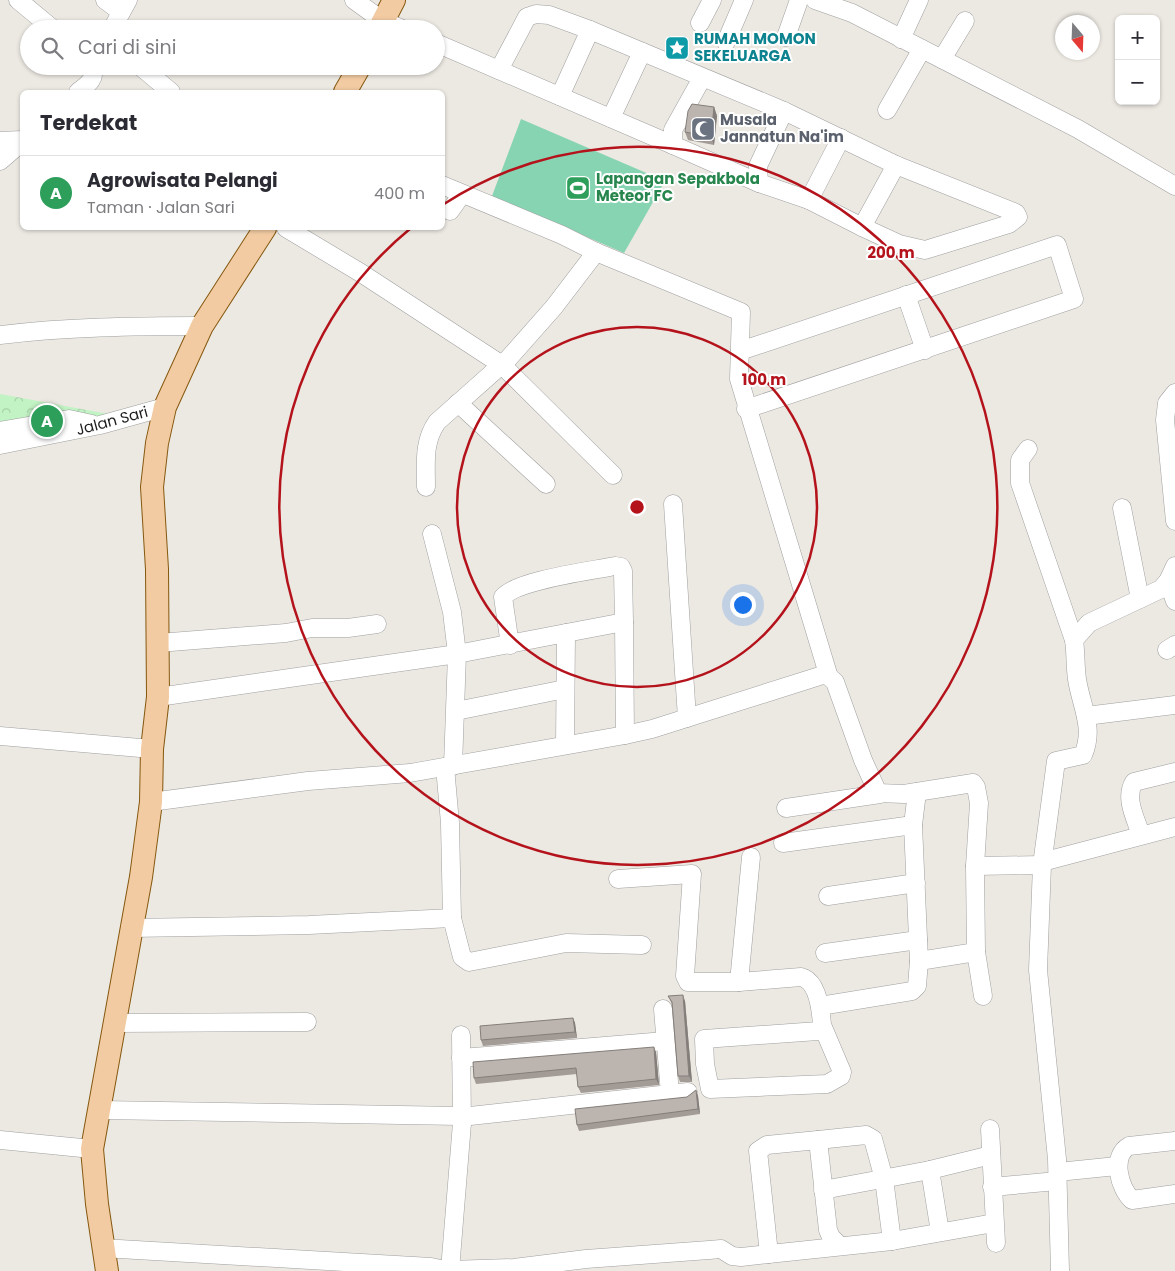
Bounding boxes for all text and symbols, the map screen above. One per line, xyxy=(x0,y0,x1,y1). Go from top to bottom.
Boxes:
north arrow xyxy=(1055,15,1100,60)
map controls xyxy=(1115,15,1160,105)
button: + xyxy=(1115,15,1160,60)
search box xyxy=(20,20,445,75)
place label: RUMAH MOMON SEKELUARGA xyxy=(694,28,816,66)
icon: search xyxy=(38,34,66,62)
text: Cari di sini xyxy=(78,34,176,61)
place icon: RUMAH MOMON SEKELUARGA xyxy=(664,35,690,61)
button: − xyxy=(1115,60,1160,105)
text: Terdekat xyxy=(40,108,137,137)
place label: Musala Jannatun Na'im xyxy=(720,109,844,147)
mosque icon: Musala Jannatun Na'im xyxy=(690,116,716,142)
text: Agrowisata Pelangi xyxy=(87,167,278,194)
place label: Lapangan Sepakbola Meteor FC xyxy=(596,168,760,206)
sports icon: Lapangan Sepakbola Meteor FC xyxy=(565,175,591,201)
text: A xyxy=(50,182,62,205)
text: 400 m xyxy=(374,182,425,205)
text: Taman · Jalan Sari xyxy=(87,196,235,219)
text: 200 m xyxy=(867,242,915,263)
text: 100 m xyxy=(742,369,786,390)
street label: Jalan Sari xyxy=(74,401,150,440)
pin: A xyxy=(31,402,63,440)
centre of rings xyxy=(628,498,646,516)
your location xyxy=(730,592,756,618)

